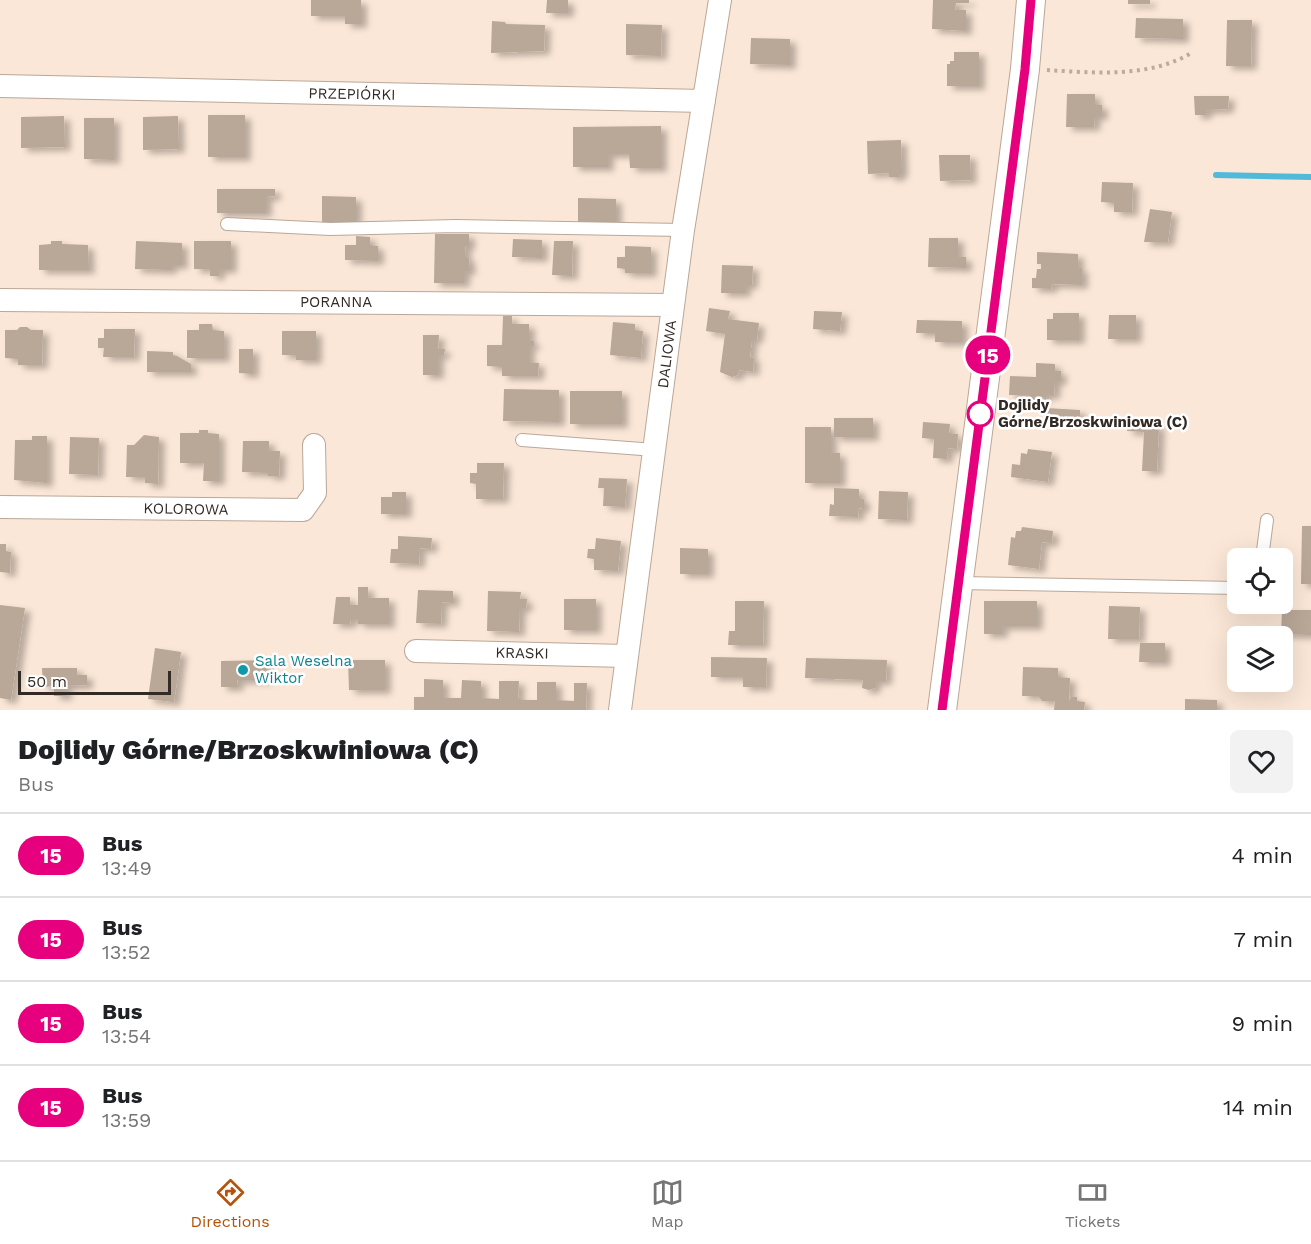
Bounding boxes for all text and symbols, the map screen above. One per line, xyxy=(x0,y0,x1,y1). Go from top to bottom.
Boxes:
street label: PRZEPIÓRKI xyxy=(308,83,396,104)
street label: PORANNA xyxy=(300,293,372,311)
street label: DALIOWA xyxy=(654,319,680,389)
line badge: 15 xyxy=(961,336,1015,374)
text: 15 xyxy=(977,343,999,368)
place label: Dojlidy Górne/Brzoskwiniowa (C) xyxy=(998,396,1188,431)
marker: Dojlidy Górne/Brzoskwiniowa (C) xyxy=(967,401,993,427)
street label: KOLOROWA xyxy=(143,499,229,519)
map controls xyxy=(1227,548,1293,692)
button: locate xyxy=(1227,548,1293,614)
button: layers xyxy=(1227,626,1293,692)
street label: KRASKI xyxy=(495,644,549,662)
place label: Sala Weselna Wiktor xyxy=(255,652,352,687)
marker: Sala Weselna Wiktor xyxy=(236,663,250,677)
scale bar xyxy=(18,668,171,696)
text: 50 m xyxy=(27,672,67,691)
button: heart xyxy=(1230,730,1293,793)
text: Dojlidy Górne/Brzoskwiniowa (C) xyxy=(18,733,480,766)
text: Bus xyxy=(18,772,54,796)
text: Bus xyxy=(102,831,142,856)
text: 15 xyxy=(40,843,62,868)
text: 4 min xyxy=(1232,843,1293,868)
text: 13:49 xyxy=(102,856,152,880)
text: Bus xyxy=(102,915,142,940)
text: 15 xyxy=(40,927,62,952)
text: 7 min xyxy=(1233,927,1293,952)
text: 13:52 xyxy=(102,940,151,964)
text: Bus xyxy=(102,999,142,1024)
text: 15 xyxy=(40,1011,62,1036)
text: 9 min xyxy=(1231,1011,1293,1036)
text: 13:54 xyxy=(102,1024,151,1048)
text: Bus xyxy=(102,1083,142,1108)
text: 15 xyxy=(40,1095,62,1120)
text: 14 min xyxy=(1223,1095,1293,1120)
text: 13:59 xyxy=(102,1108,151,1132)
tab: Directions xyxy=(191,1176,270,1231)
tab: Map xyxy=(651,1176,684,1231)
tab: Tickets xyxy=(1065,1176,1120,1231)

